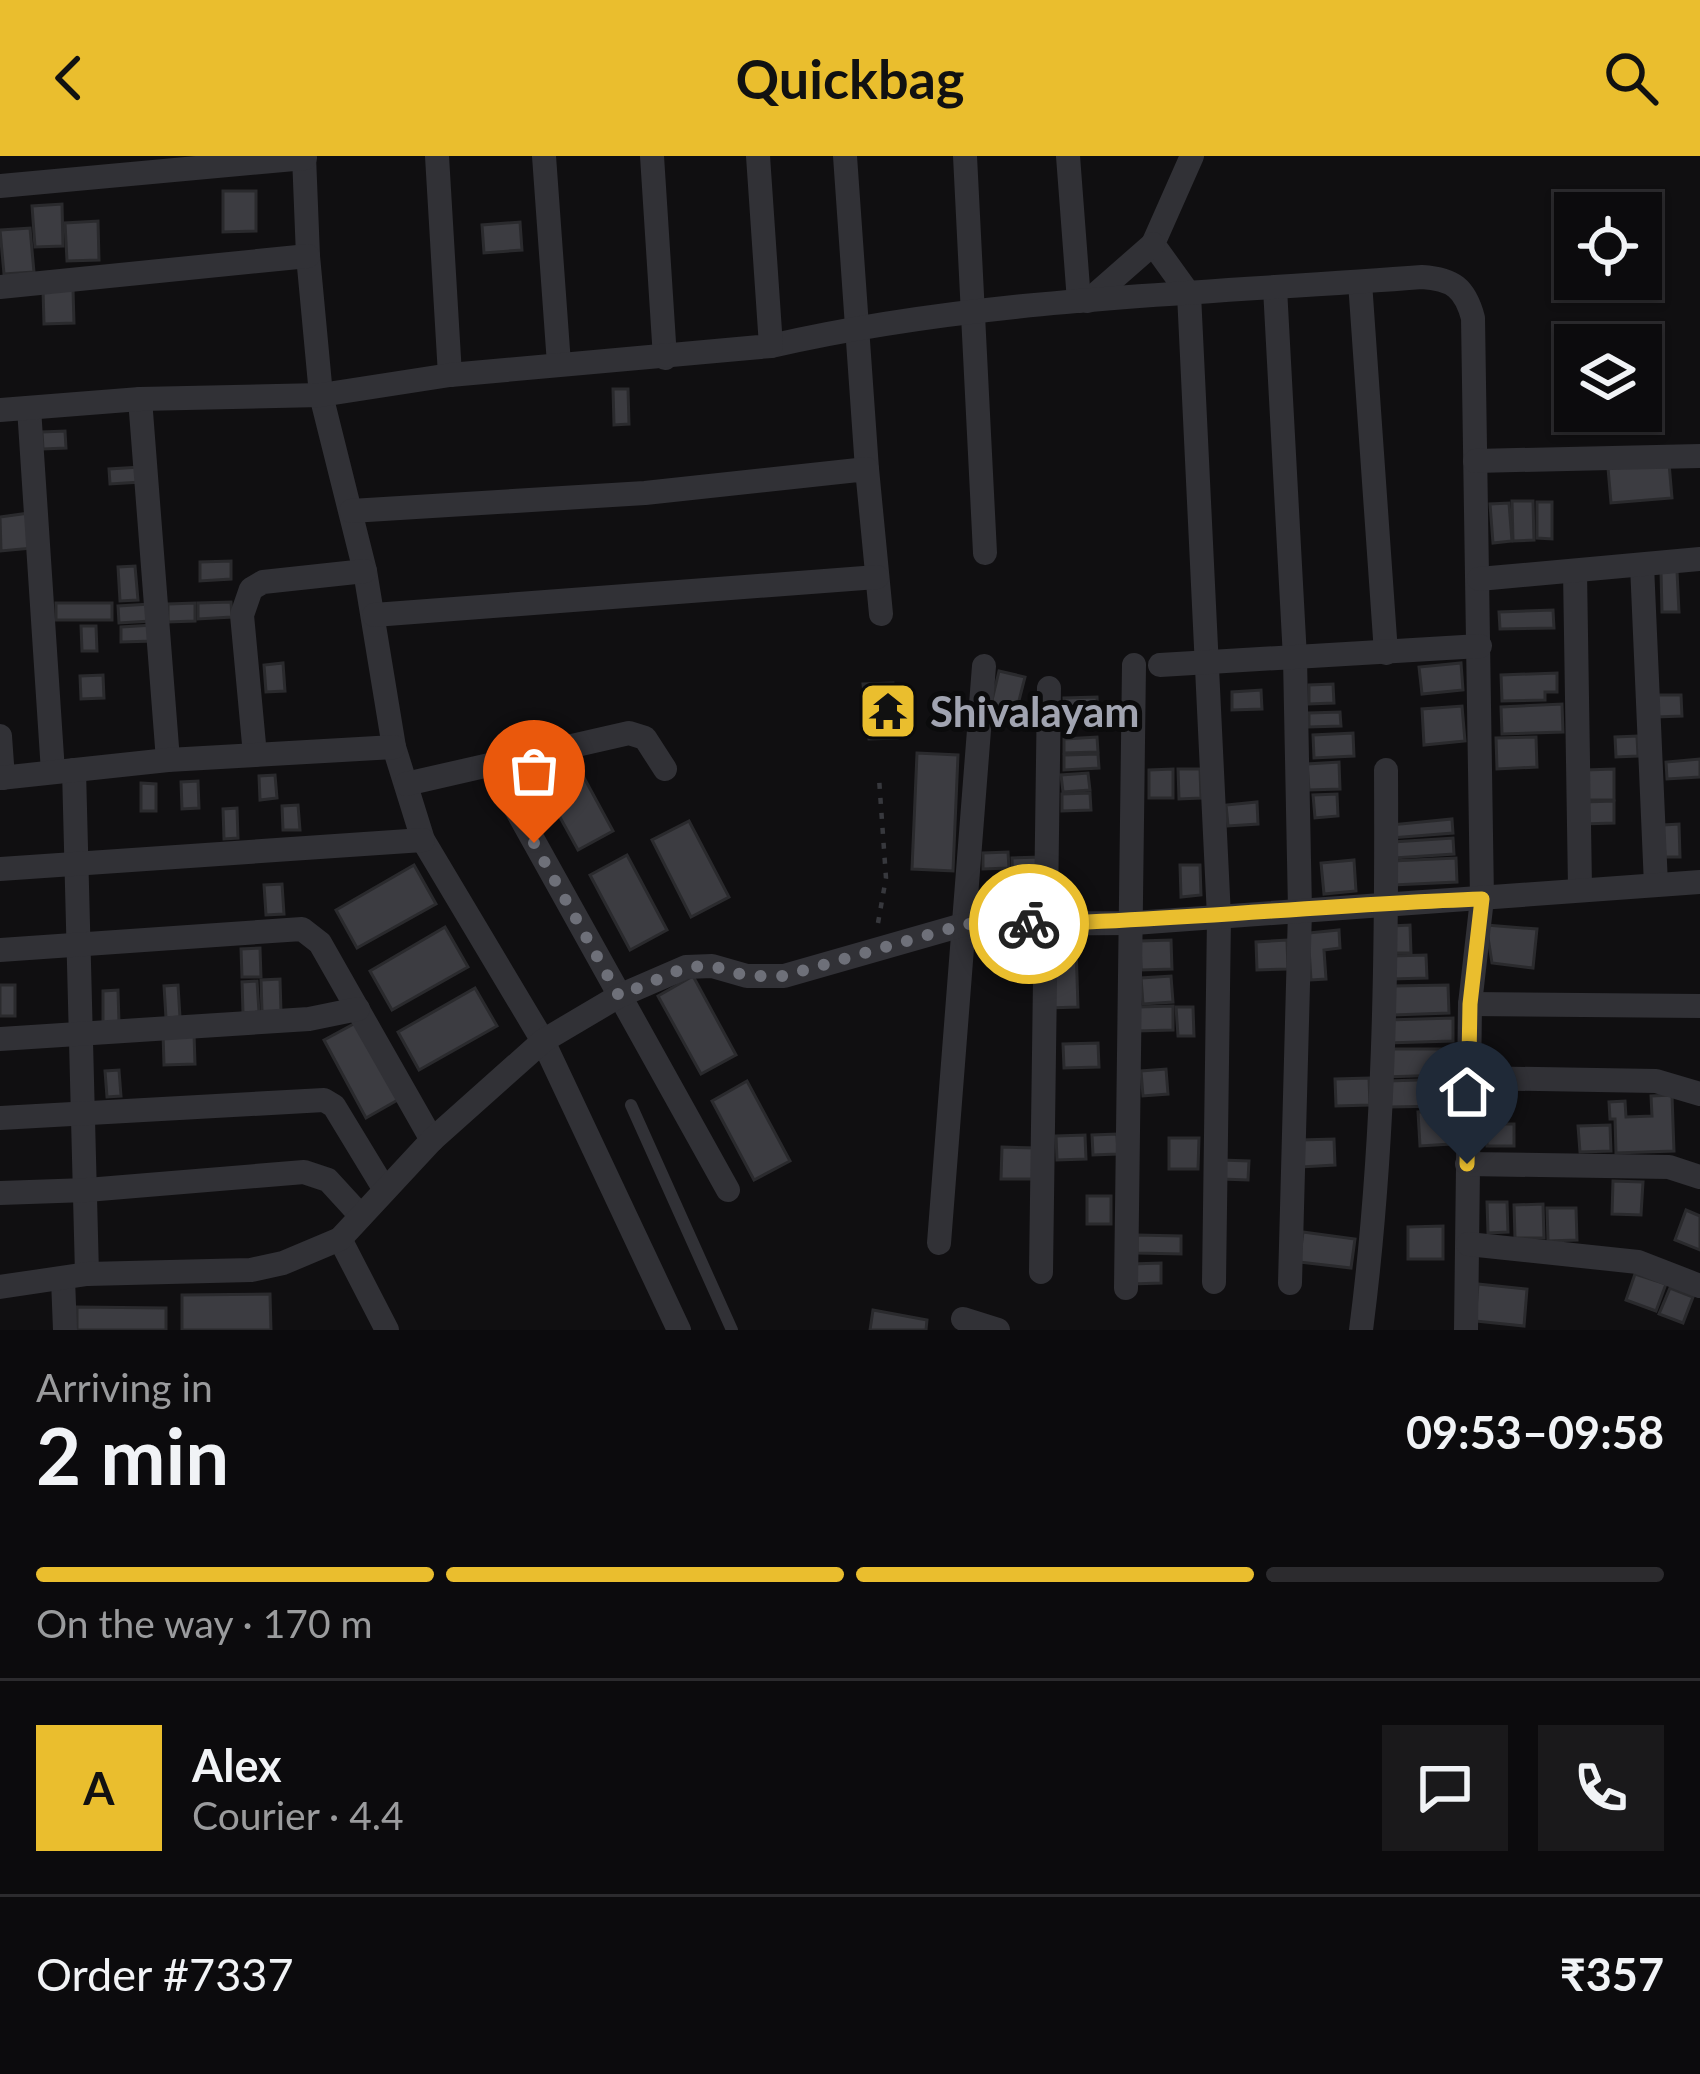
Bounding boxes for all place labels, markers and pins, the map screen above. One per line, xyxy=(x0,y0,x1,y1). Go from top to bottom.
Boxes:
temple icon: Shivalayam xyxy=(857,680,919,742)
place label: Shivalayam xyxy=(930,686,1139,736)
pin xyxy=(483,720,585,843)
pin xyxy=(1416,1041,1518,1164)

